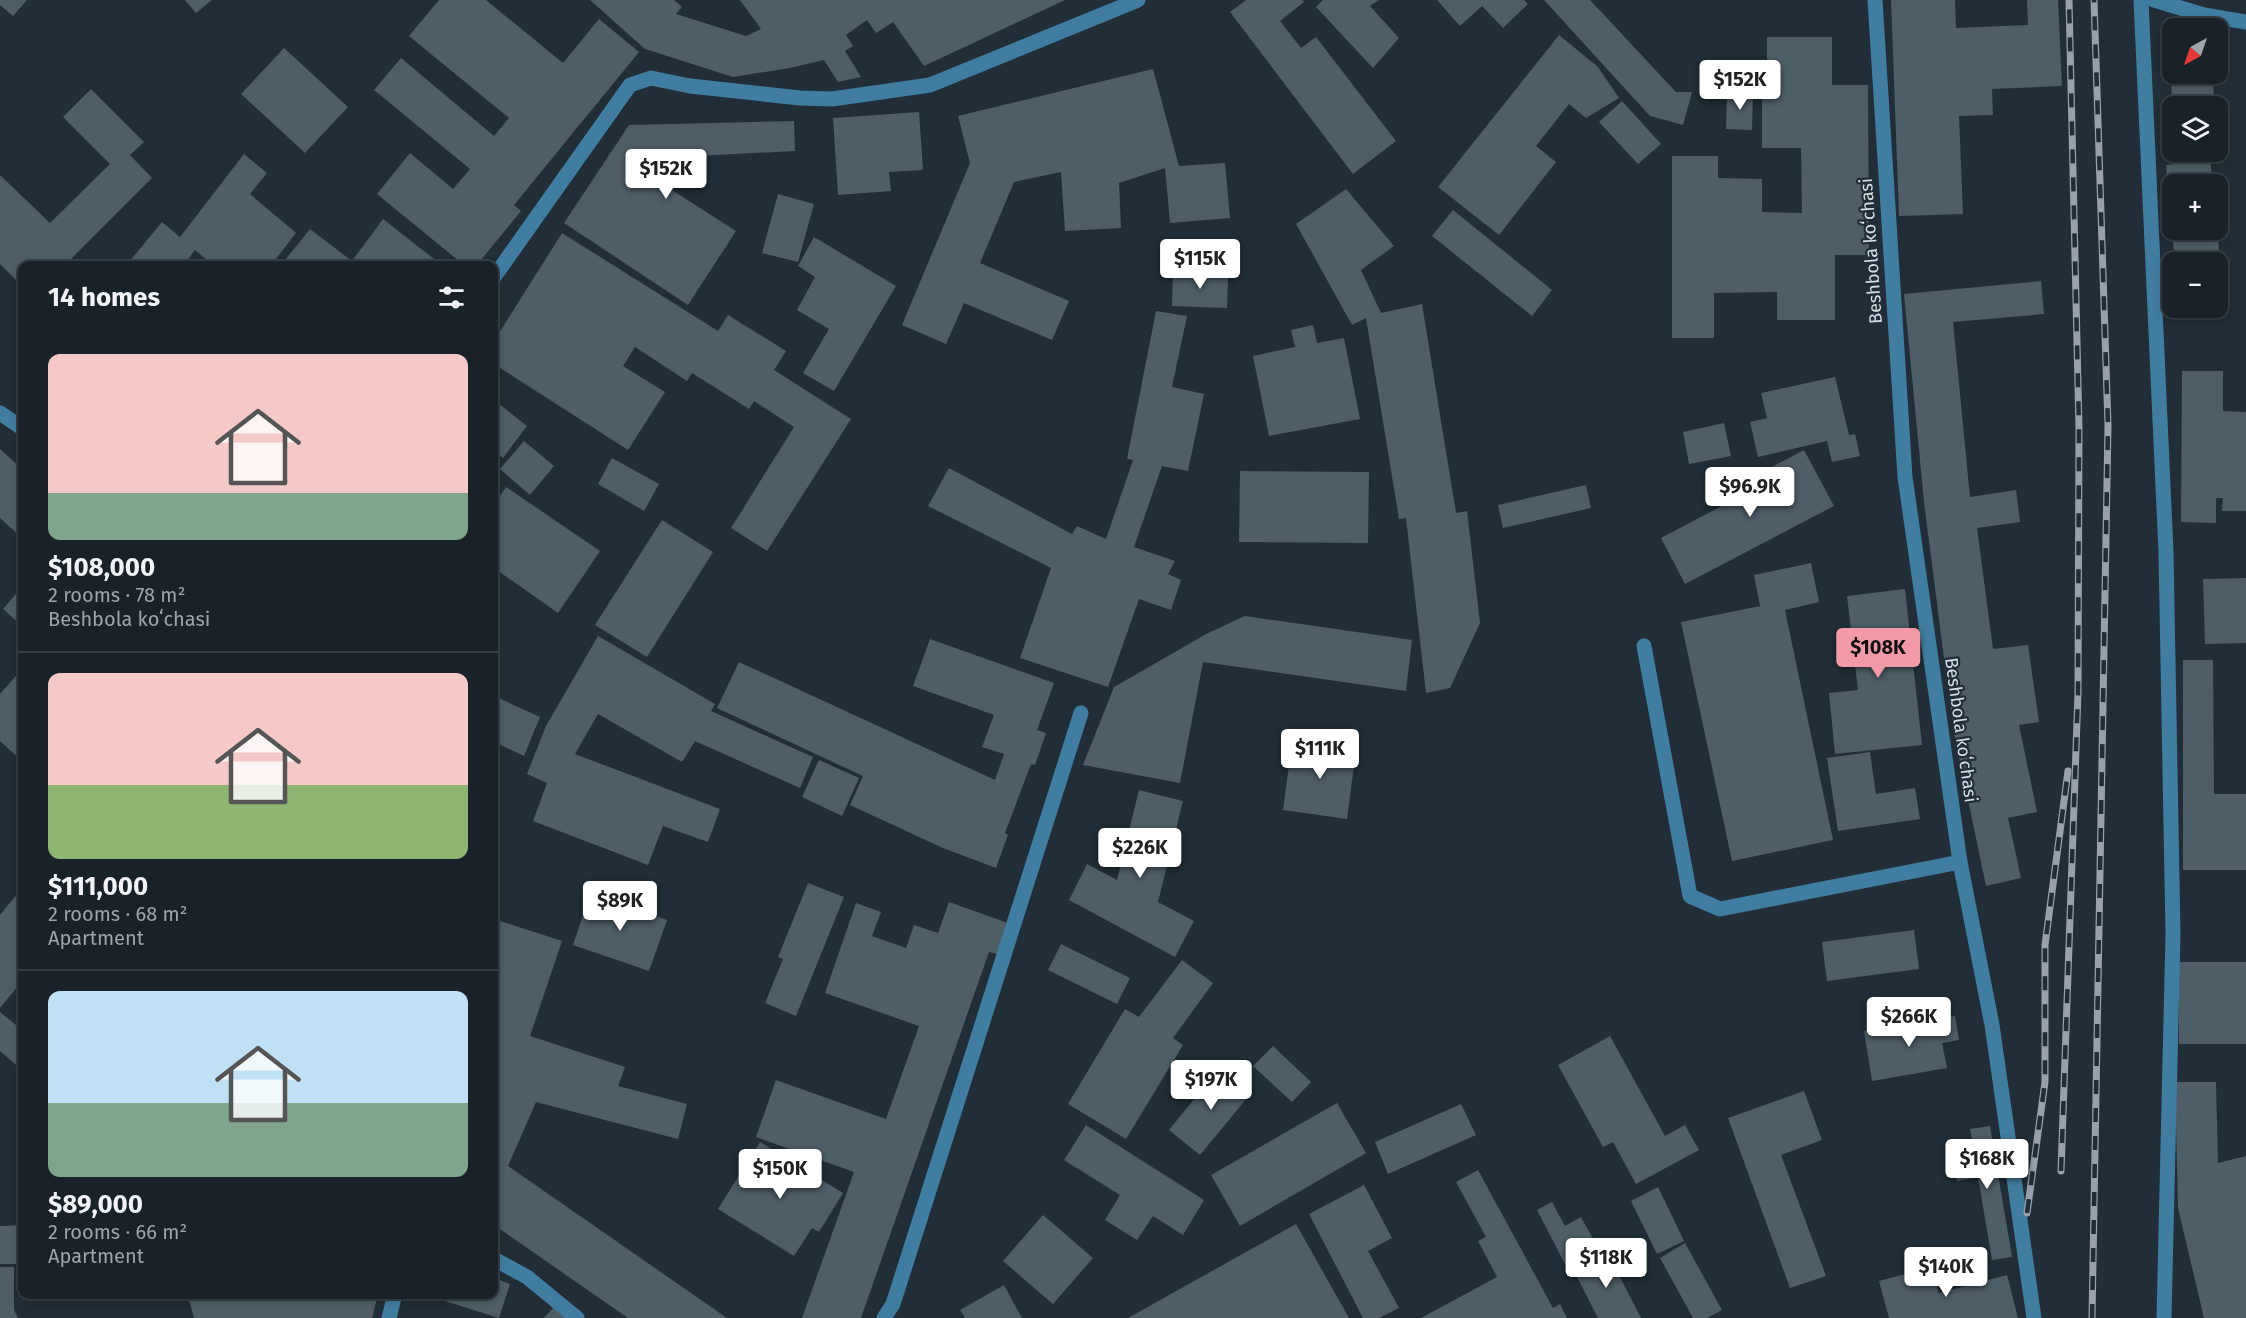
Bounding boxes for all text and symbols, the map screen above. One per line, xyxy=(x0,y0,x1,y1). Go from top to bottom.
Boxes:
north arrow xyxy=(2162,18,2228,84)
map controls xyxy=(2162,18,2228,318)
pin: $152K xyxy=(1698,60,1782,111)
text: $152K xyxy=(1714,67,1766,91)
button: layers xyxy=(2162,96,2228,162)
pin: $152K xyxy=(624,149,708,200)
text: $152K xyxy=(640,156,692,180)
button: + xyxy=(2162,174,2228,240)
street label: Beshbola koʻchasi xyxy=(1855,177,1887,325)
pin: $115K xyxy=(1158,239,1242,290)
text: $115K xyxy=(1174,246,1226,270)
button: − xyxy=(2162,252,2228,318)
icon: filters xyxy=(435,281,468,314)
text: 14 homes xyxy=(48,282,160,313)
icon: home xyxy=(204,393,312,501)
pin: $96.9K xyxy=(1701,467,1799,518)
text: $96.9K xyxy=(1719,474,1781,498)
text: $108,000 xyxy=(48,552,155,583)
text: 2 rooms · 78 m² xyxy=(48,583,185,607)
text: Beshbola koʻchasi xyxy=(48,607,210,631)
pin: $108K xyxy=(1836,628,1920,679)
text: $108K xyxy=(1850,635,1906,659)
street label: Beshbola koʻchasi xyxy=(1940,656,1982,804)
icon: home xyxy=(204,712,312,820)
pin: $111K xyxy=(1278,729,1362,780)
text: $111K xyxy=(1295,736,1345,760)
pin: $226K xyxy=(1098,828,1182,879)
text: $226K xyxy=(1112,835,1168,859)
text: $111,000 xyxy=(48,871,148,902)
pin: $89K xyxy=(584,881,656,932)
text: $89K xyxy=(597,888,643,912)
text: 2 rooms · 68 m² xyxy=(48,902,188,926)
text: Apartment xyxy=(48,926,144,950)
pin: $266K xyxy=(1867,997,1951,1048)
text: $266K xyxy=(1881,1004,1937,1028)
icon: home xyxy=(204,1030,312,1138)
pin: $197K xyxy=(1169,1060,1253,1111)
text: $197K xyxy=(1185,1067,1237,1091)
pin: $168K xyxy=(1945,1139,2029,1190)
text: $168K xyxy=(1959,1146,2015,1170)
pin: $150K xyxy=(738,1149,822,1200)
text: $150K xyxy=(753,1156,807,1180)
text: $89,000 xyxy=(48,1189,143,1220)
text: 2 rooms · 66 m² xyxy=(48,1220,187,1244)
pin: $118K xyxy=(1564,1238,1648,1289)
text: Apartment xyxy=(48,1244,144,1268)
text: $118K xyxy=(1580,1245,1632,1269)
pin: $140K xyxy=(1904,1247,1988,1298)
text: $140K xyxy=(1918,1254,1974,1278)

